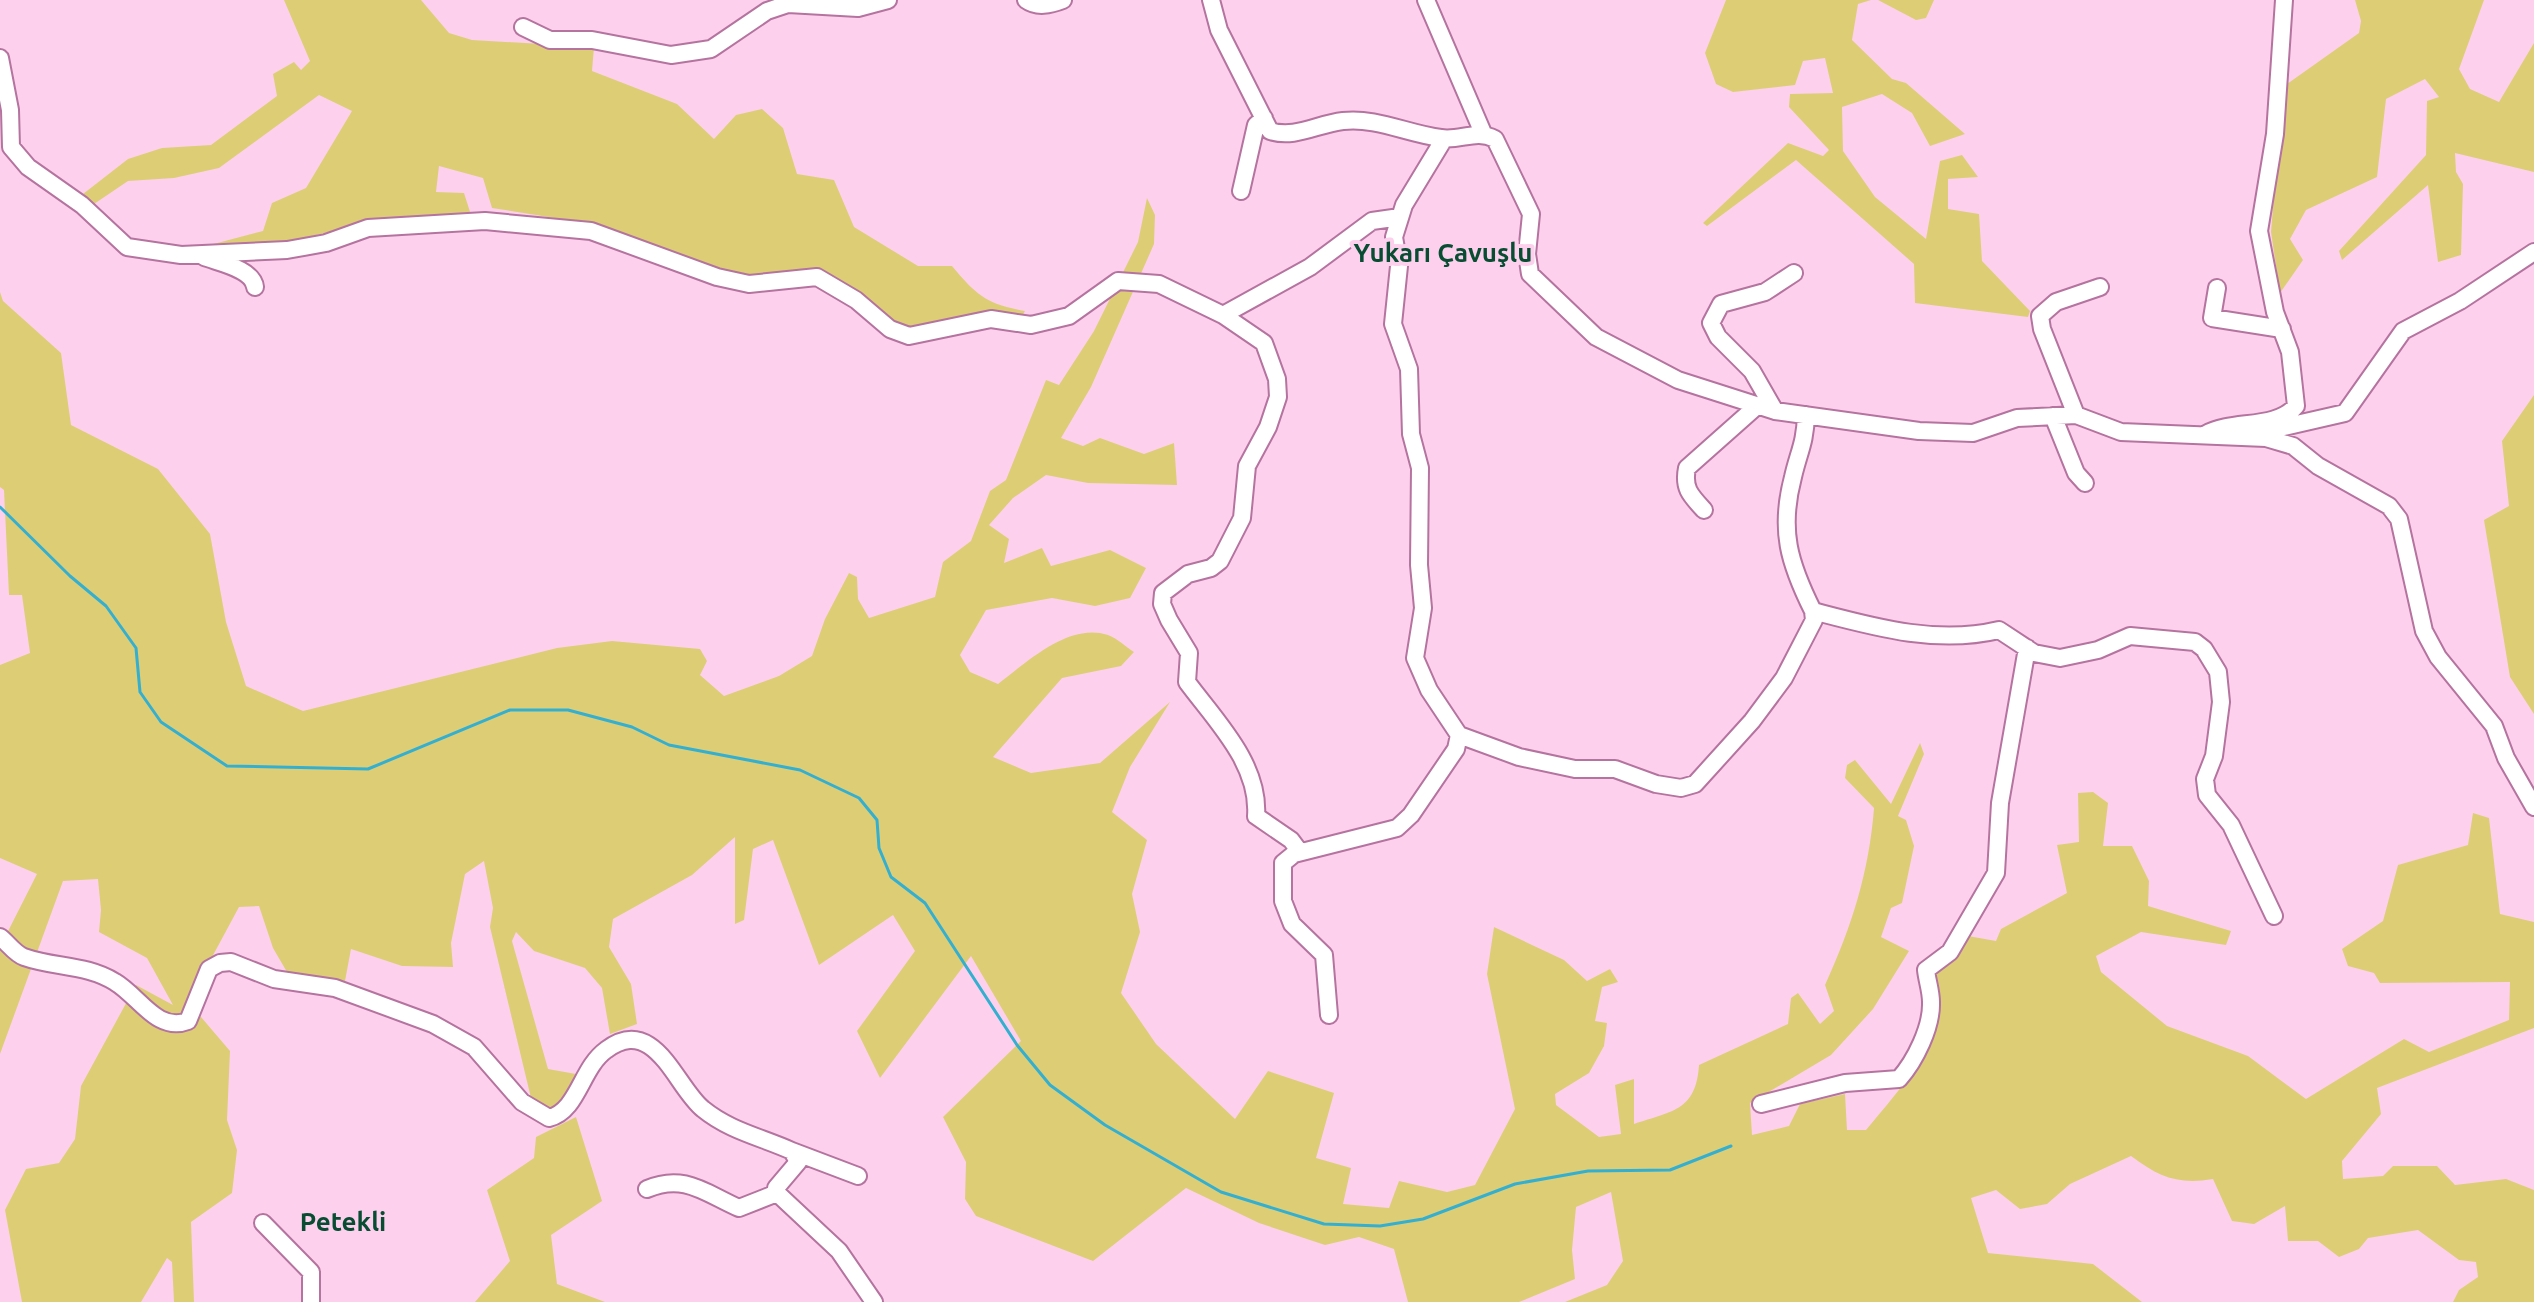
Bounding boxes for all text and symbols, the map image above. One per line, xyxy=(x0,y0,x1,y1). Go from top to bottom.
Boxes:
district label: Yukarı Çavuşlu xyxy=(1354,238,1532,268)
district label: Petekli xyxy=(300,1207,386,1236)

